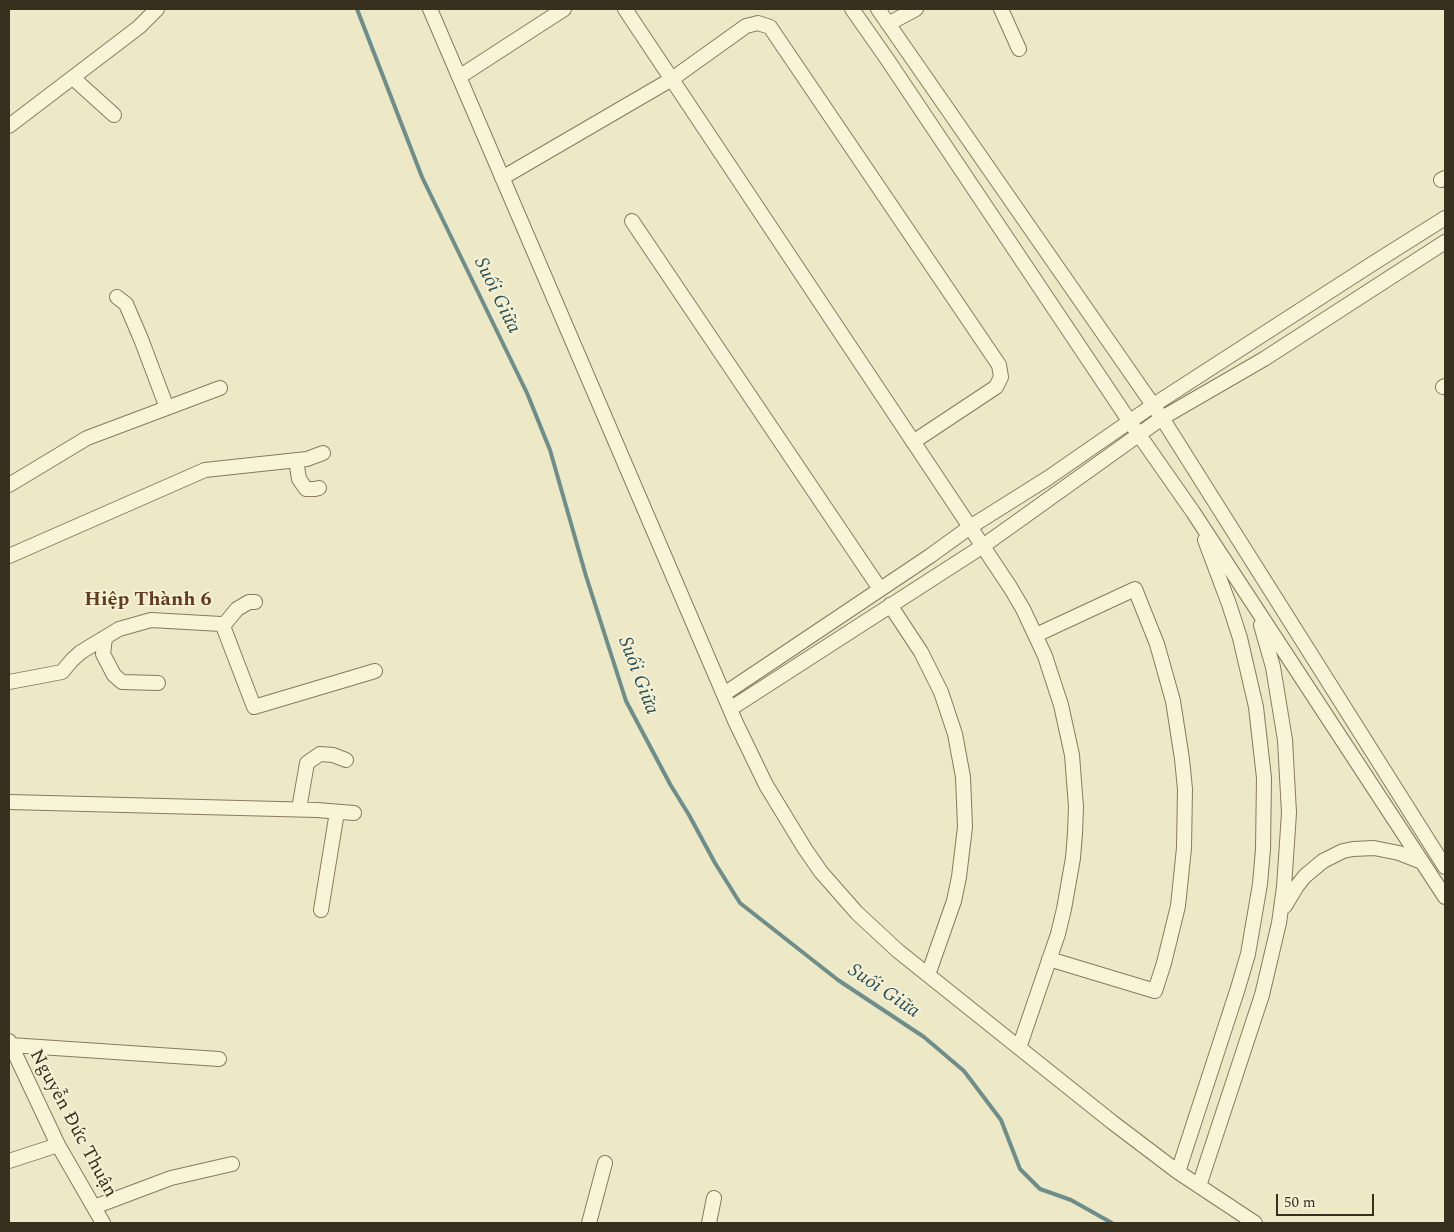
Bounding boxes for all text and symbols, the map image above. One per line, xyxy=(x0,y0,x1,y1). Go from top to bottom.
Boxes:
water label: Suối Giữa xyxy=(467,254,525,338)
district label: Hiệp Thành 6 xyxy=(84,589,212,613)
water label: Suối Giữa xyxy=(611,634,663,718)
water label: Suối Giữa xyxy=(843,959,923,1025)
street label: Nguyễn Đức Thuận xyxy=(23,1046,121,1202)
scale bar xyxy=(1279,1184,1376,1216)
text: 50 m xyxy=(1284,1191,1316,1214)

